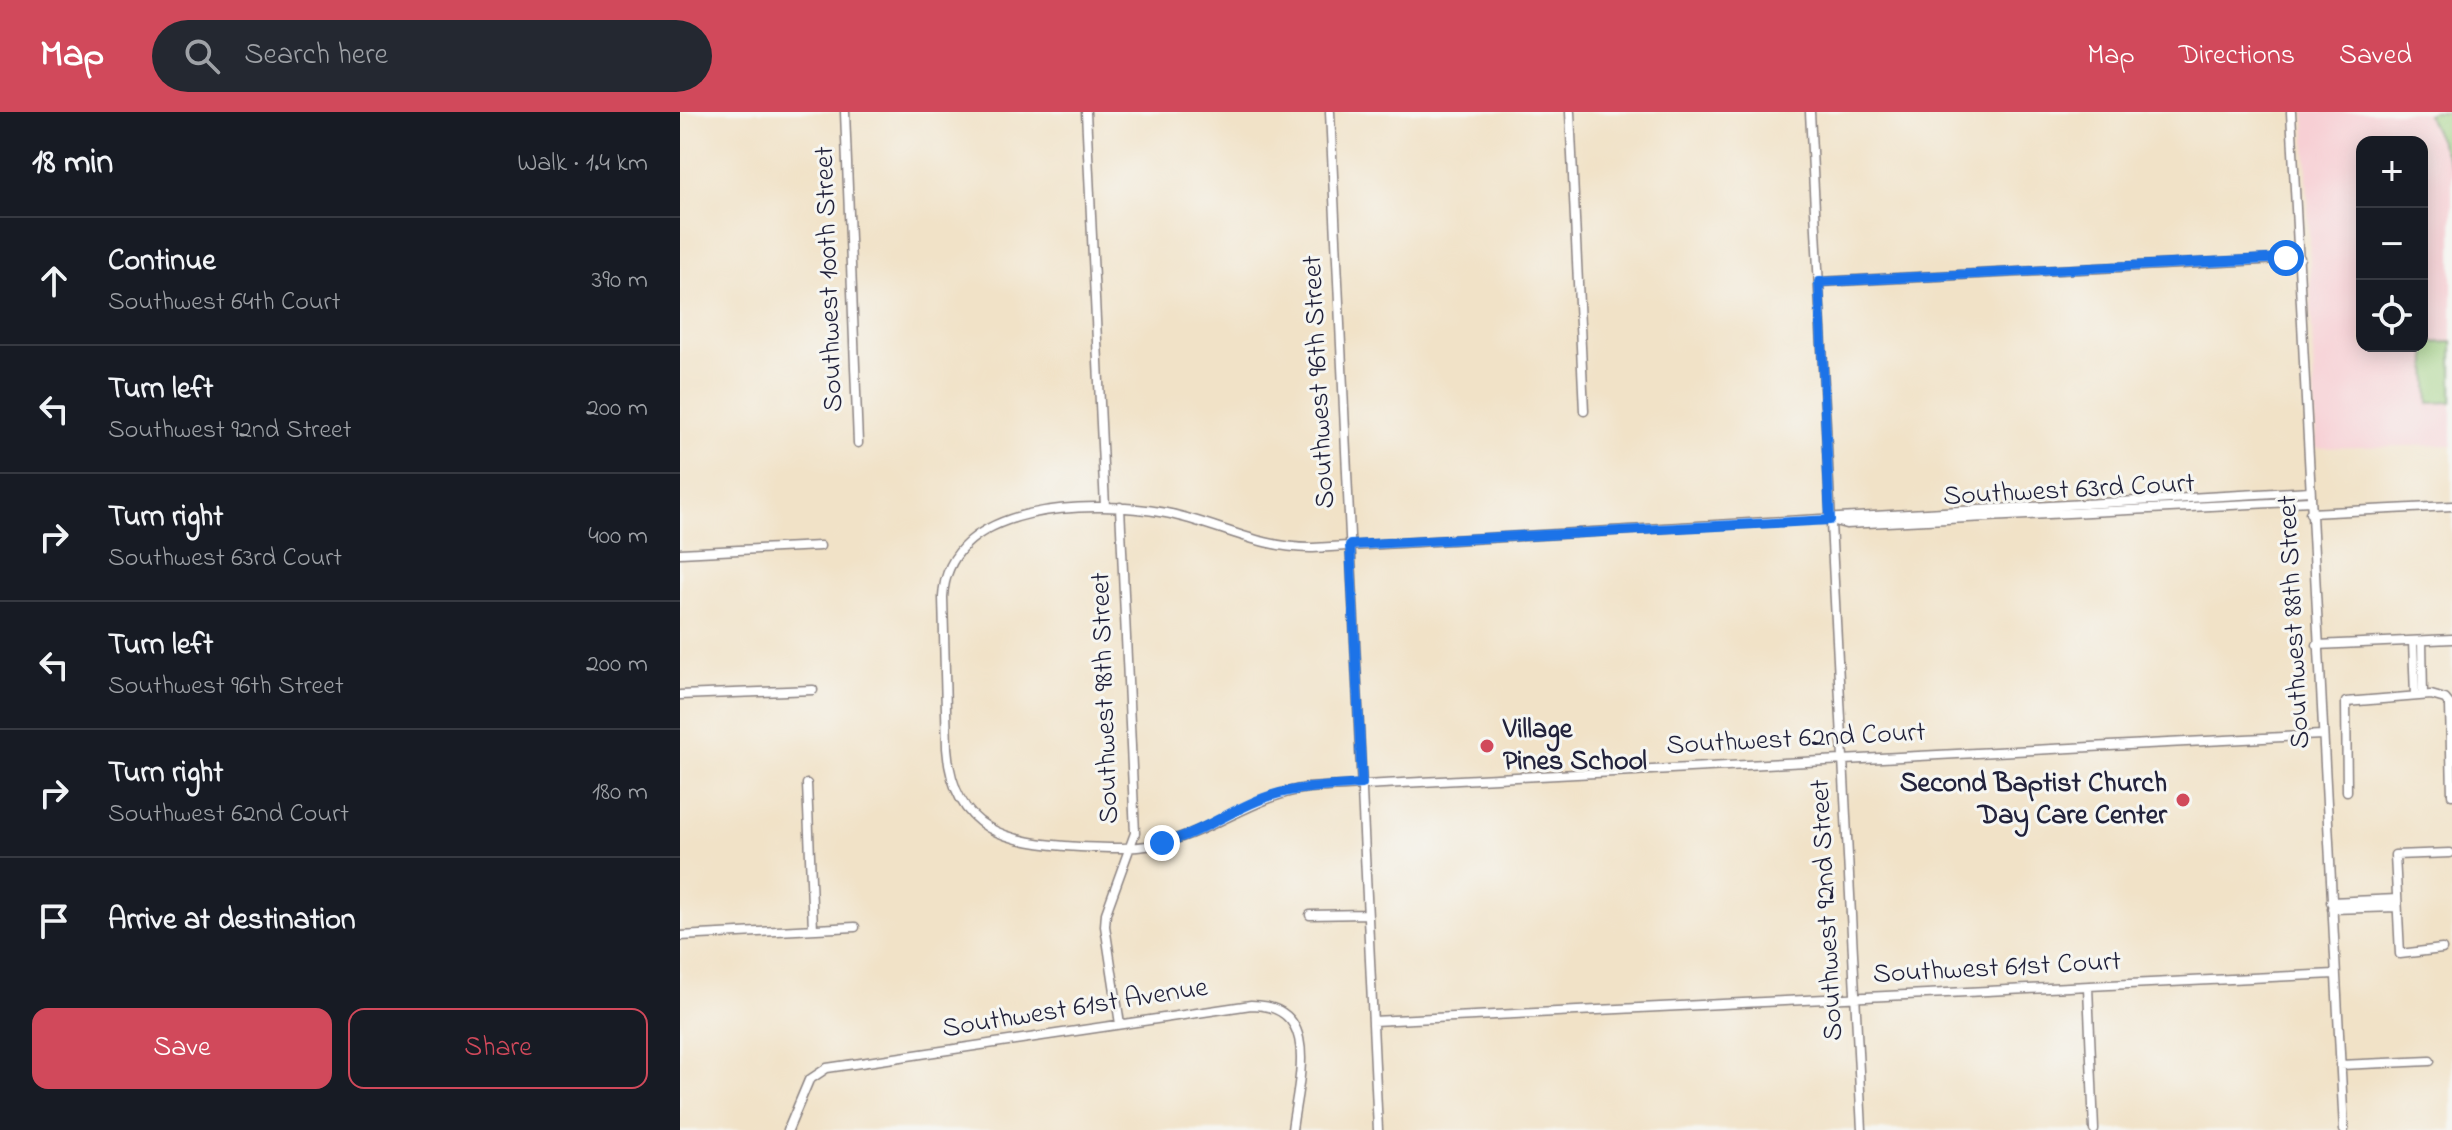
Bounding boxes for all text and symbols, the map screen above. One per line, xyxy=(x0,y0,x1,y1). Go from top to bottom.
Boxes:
search box xyxy=(152,20,712,92)
text: Map xyxy=(40,28,104,84)
icon: search xyxy=(180,34,224,78)
text: Search here xyxy=(244,34,388,78)
text: Map xyxy=(2087,36,2135,77)
text: Directions xyxy=(2179,36,2295,77)
text: Saved xyxy=(2339,36,2412,77)
map controls xyxy=(2356,136,2428,352)
button: + xyxy=(2356,136,2428,208)
text: 18 min xyxy=(32,139,113,189)
text: Walk · 1.4 km xyxy=(517,145,648,183)
street label: Southwest 100th Street xyxy=(805,145,855,413)
button: − xyxy=(2356,208,2428,280)
text: Continue xyxy=(108,240,216,284)
route start xyxy=(2268,240,2304,276)
street label: Southwest 96th Street xyxy=(1293,254,1347,510)
icon: ahead xyxy=(32,259,76,303)
text: 390 m xyxy=(592,262,648,300)
button: locate xyxy=(2356,280,2428,352)
text: Southwest 64th Court xyxy=(108,284,340,322)
text: Turn left xyxy=(108,368,213,412)
icon: left xyxy=(32,387,76,431)
text: 200 m xyxy=(586,390,648,428)
text: Southwest 92nd Street xyxy=(108,412,351,450)
street label: Southwest 63rd Court xyxy=(1942,464,2196,518)
street label: Southwest 88th Street xyxy=(2268,494,2322,750)
text: Turn right xyxy=(108,496,223,540)
icon: right xyxy=(32,515,76,559)
text: 400 m xyxy=(588,518,648,556)
text: Southwest 63rd Court xyxy=(108,540,342,578)
street label: Southwest 98th Street xyxy=(1081,571,1131,825)
text: Turn left xyxy=(108,624,213,668)
icon: left xyxy=(32,643,76,687)
text: 200 m xyxy=(586,646,648,684)
text: Southwest 96th Street xyxy=(108,668,344,706)
place label: Village Pines School xyxy=(1502,710,1647,783)
street label: Southwest 62nd Court xyxy=(1665,713,1927,767)
marker: Village Pines School xyxy=(1478,737,1496,755)
text: Turn right xyxy=(108,752,223,796)
place label: Second Baptist Church Day Care Center xyxy=(1900,764,2168,837)
icon: right xyxy=(32,771,76,815)
text: 180 m xyxy=(592,774,648,812)
street label: Southwest 92nd Street xyxy=(1801,778,1855,1042)
marker: Second Baptist Church Day Care Center xyxy=(2174,791,2192,809)
text: Southwest 62nd Court xyxy=(108,796,349,834)
route end xyxy=(1144,825,1180,861)
icon: arrive xyxy=(32,899,76,943)
text: Arrive at destination xyxy=(108,899,356,943)
street label: Southwest 61st Court xyxy=(1872,942,2122,996)
street label: Southwest 61st Avenue xyxy=(939,968,1211,1050)
button: Save xyxy=(32,1008,332,1089)
button: Share xyxy=(348,1008,648,1089)

